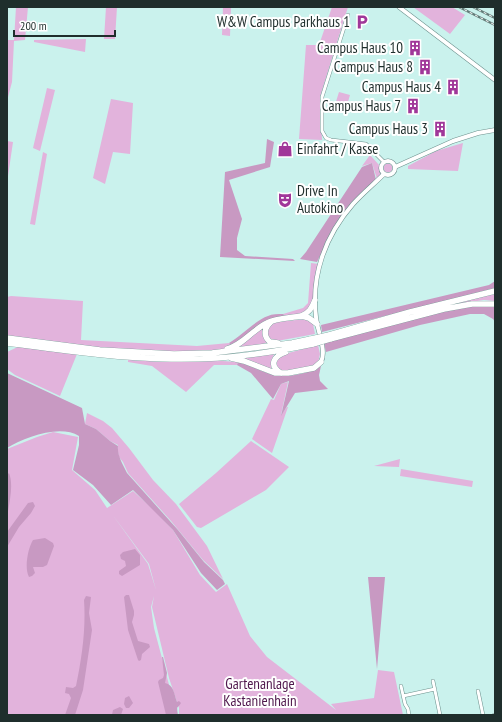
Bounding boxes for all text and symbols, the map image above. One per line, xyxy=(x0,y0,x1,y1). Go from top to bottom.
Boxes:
scale bar xyxy=(14,12,115,38)
place label: W&W Campus Parkhaus 1 xyxy=(217,12,350,31)
parking icon: W&W Campus Parkhaus 1 xyxy=(353,13,371,31)
text: 200 m xyxy=(20,18,47,33)
place label: Campus Haus 10 xyxy=(317,38,403,57)
building icon: Campus Haus 10 xyxy=(406,39,424,57)
place label: Campus Haus 8 xyxy=(334,57,413,76)
building icon: Campus Haus 8 xyxy=(416,58,434,76)
place label: Campus Haus 4 xyxy=(362,77,441,96)
building icon: Campus Haus 4 xyxy=(444,78,462,96)
place label: Campus Haus 7 xyxy=(322,96,401,115)
building icon: Campus Haus 7 xyxy=(404,97,422,115)
place label: Campus Haus 3 xyxy=(349,119,428,138)
building icon: Campus Haus 3 xyxy=(431,120,449,138)
place label: Einfahrt / Kasse xyxy=(297,139,379,158)
shop icon: Einfahrt / Kasse xyxy=(276,140,294,158)
place label: Drive In Autokino xyxy=(297,181,343,217)
theatre icon: Drive In Autokino xyxy=(276,191,294,209)
park label: Gartenanlage Kastanienhain xyxy=(223,674,297,710)

